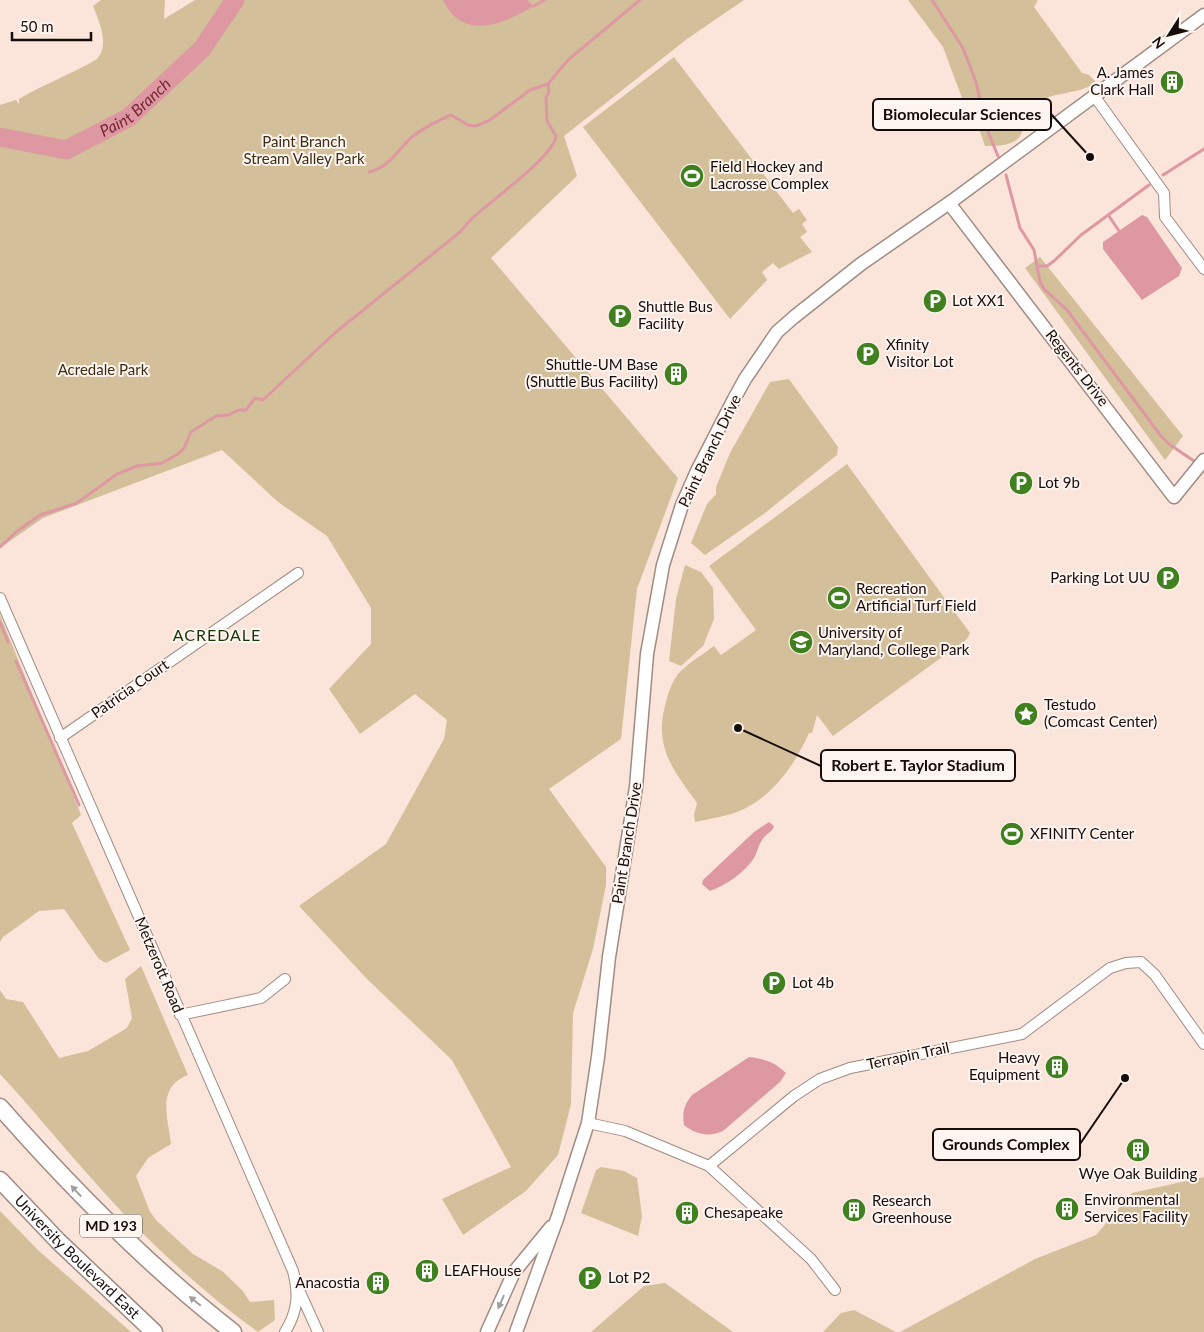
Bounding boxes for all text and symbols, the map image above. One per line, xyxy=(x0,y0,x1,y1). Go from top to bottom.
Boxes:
scale bar xyxy=(12,10,91,42)
north arrow xyxy=(1144,10,1194,60)
text: 50 m xyxy=(20,17,54,35)
text: N xyxy=(1148,34,1168,52)
place label: A. James Clark Hall xyxy=(1090,63,1154,98)
building icon: A. James Clark Hall xyxy=(1159,69,1185,95)
water label: Paint Branch xyxy=(96,74,174,140)
callout: Biomolecular Sciences xyxy=(873,99,1051,130)
text: Biomolecular Sciences xyxy=(883,104,1041,123)
park label: Paint Branch Stream Valley Park xyxy=(243,132,365,167)
place label: Field Hockey and Lacrosse Complex xyxy=(710,157,829,192)
sports icon: Field Hockey and Lacrosse Complex xyxy=(679,163,705,189)
parking icon: Lot XX1 xyxy=(922,288,948,314)
place label: Lot XX1 xyxy=(952,291,1005,309)
place label: Shuttle Bus Facility xyxy=(638,297,713,332)
parking icon: Shuttle Bus Facility xyxy=(607,303,633,329)
street label: Regents Drive xyxy=(1042,326,1113,409)
place label: Xfinity Visitor Lot xyxy=(886,335,954,370)
parking icon: Xfinity Visitor Lot xyxy=(855,341,881,367)
place label: Shuttle-UM Base (Shuttle Bus Facility) xyxy=(526,355,658,390)
park label: Acredale Park xyxy=(58,360,149,378)
building icon: Shuttle-UM Base (Shuttle Bus Facility) xyxy=(663,361,689,387)
street label: Paint Branch Drive xyxy=(674,391,744,510)
parking icon: Lot 9b xyxy=(1008,470,1034,496)
place label: Lot 9b xyxy=(1038,473,1080,491)
parking icon: Parking Lot UU xyxy=(1155,565,1181,591)
place label: Parking Lot UU xyxy=(1050,568,1150,586)
place label: Recreation Artificial Turf Field xyxy=(856,579,976,614)
sports icon: Recreation Artificial Turf Field xyxy=(826,585,852,611)
place label: University of Maryland, College Park xyxy=(818,623,970,658)
district label: ACREDALE xyxy=(173,625,261,644)
school or university icon: University of Maryland, College Park xyxy=(788,629,814,655)
street label: Patricia Court xyxy=(87,655,172,721)
place label: Testudo (Comcast Center) xyxy=(1044,695,1157,730)
place icon: Testudo (Comcast Center) xyxy=(1013,701,1039,727)
callout: Robert E. Taylor Stadium xyxy=(821,750,1015,781)
text: Robert E. Taylor Stadium xyxy=(831,755,1005,774)
street label: Paint Branch Drive xyxy=(607,781,645,905)
sports icon: XFINITY Center xyxy=(999,821,1025,847)
place label: XFINITY Center xyxy=(1030,824,1135,842)
street label: Metzerott Road xyxy=(132,914,188,1015)
parking icon: Lot 4b xyxy=(761,970,787,996)
place label: Lot 4b xyxy=(792,973,834,991)
street label: Terrapin Trail xyxy=(865,1037,951,1073)
place label: Heavy Equipment xyxy=(969,1048,1041,1083)
building icon: Heavy Equipment xyxy=(1044,1054,1070,1080)
callout: Grounds Complex xyxy=(933,1129,1080,1160)
text: Grounds Complex xyxy=(942,1134,1070,1153)
building icon: Wye Oak Building xyxy=(1125,1137,1151,1163)
place label: Wye Oak Building xyxy=(1079,1164,1197,1182)
one-way arrow xyxy=(70,1185,82,1197)
place label: Environmental Services Facility xyxy=(1084,1190,1188,1225)
street label: University Boulevard East xyxy=(11,1191,145,1322)
place label: Research Greenhouse xyxy=(872,1191,952,1226)
building icon: Environmental Services Facility xyxy=(1054,1196,1080,1222)
building icon: Research Greenhouse xyxy=(841,1197,867,1223)
building icon: Chesapeake xyxy=(674,1200,700,1226)
place label: Chesapeake xyxy=(704,1203,783,1221)
road number: MD 193 xyxy=(80,1214,142,1238)
building icon: LEAFHouse xyxy=(414,1258,440,1284)
place label: LEAFHouse xyxy=(444,1261,522,1279)
parking icon: Lot P2 xyxy=(577,1265,603,1291)
place label: Lot P2 xyxy=(608,1268,650,1286)
building icon: Anacostia xyxy=(365,1270,391,1296)
place label: Anacostia xyxy=(295,1273,360,1291)
one-way arrow xyxy=(496,1295,504,1309)
one-way arrow xyxy=(188,1296,201,1307)

